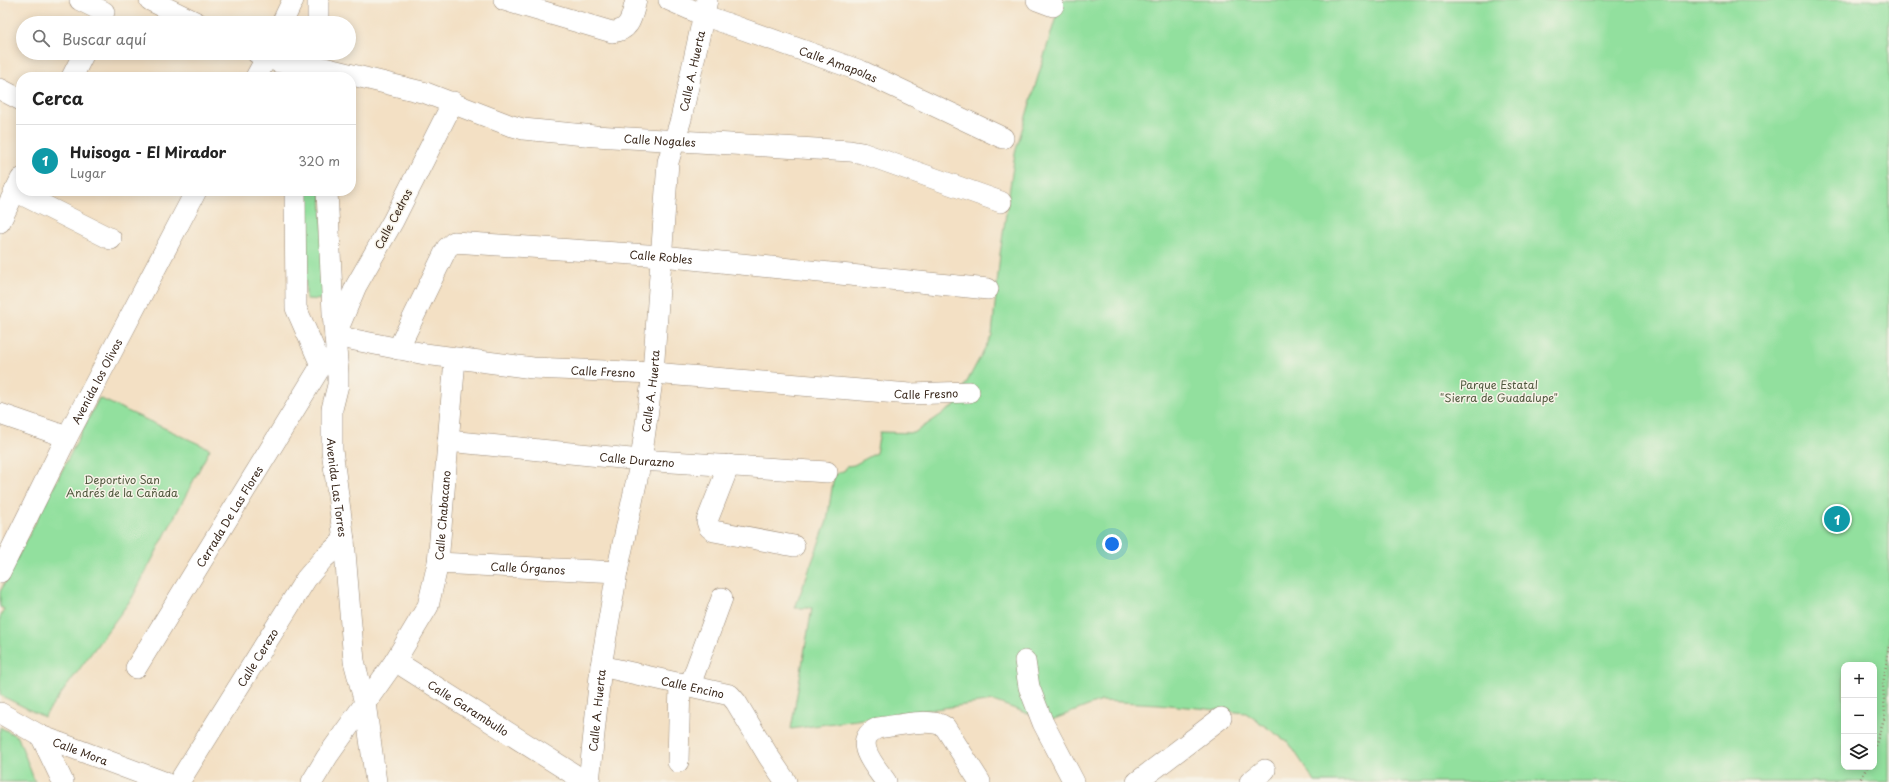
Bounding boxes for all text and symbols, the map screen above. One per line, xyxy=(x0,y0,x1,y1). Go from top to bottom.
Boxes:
search box xyxy=(16,16,356,60)
icon: search xyxy=(30,27,52,49)
text: Buscar aquí xyxy=(62,27,146,50)
street label: Calle A. Huerta xyxy=(674,29,709,113)
street label: Calle Amapolas xyxy=(797,41,880,86)
text: Cerca xyxy=(32,85,83,111)
street label: Calle Nogales xyxy=(623,129,696,150)
text: Huisoga - El Mirador xyxy=(70,140,226,163)
text: 1 xyxy=(42,151,48,170)
text: 320 m xyxy=(298,151,340,170)
text: Lugar xyxy=(70,163,106,182)
street label: Calle Cedros xyxy=(370,186,416,252)
street label: Calle Robles xyxy=(629,245,693,268)
street label: Avenida los Olivos xyxy=(67,335,126,427)
street label: Calle A. Huerta xyxy=(636,349,663,433)
street label: Calle Fresno xyxy=(570,361,636,381)
park label: Parque Estatal "Sierra de Guadalupe" xyxy=(1440,376,1558,406)
street label: Calle Fresno xyxy=(893,384,959,403)
street label: Avenida Las Torres xyxy=(324,438,352,538)
street label: Calle Durazno xyxy=(599,447,675,471)
street label: Cerrada De Las Flores xyxy=(191,462,267,570)
street label: Calle Chabacano xyxy=(430,470,454,561)
park label: Deportivo San Andrés de la Cañada xyxy=(66,471,178,501)
pin: 1 xyxy=(1824,504,1850,534)
your location xyxy=(1102,534,1122,554)
street label: Calle Órganos xyxy=(490,557,566,578)
street label: Calle Cerezo xyxy=(232,625,282,690)
map controls xyxy=(1841,662,1877,770)
button: + xyxy=(1841,662,1877,698)
street label: Calle A. Huerta xyxy=(584,668,609,752)
street label: Calle Encino xyxy=(659,671,726,702)
street label: Calle Garambullo xyxy=(425,675,512,740)
button: − xyxy=(1841,698,1877,734)
street label: Calle Mora xyxy=(50,733,111,769)
button: layers xyxy=(1841,734,1877,770)

